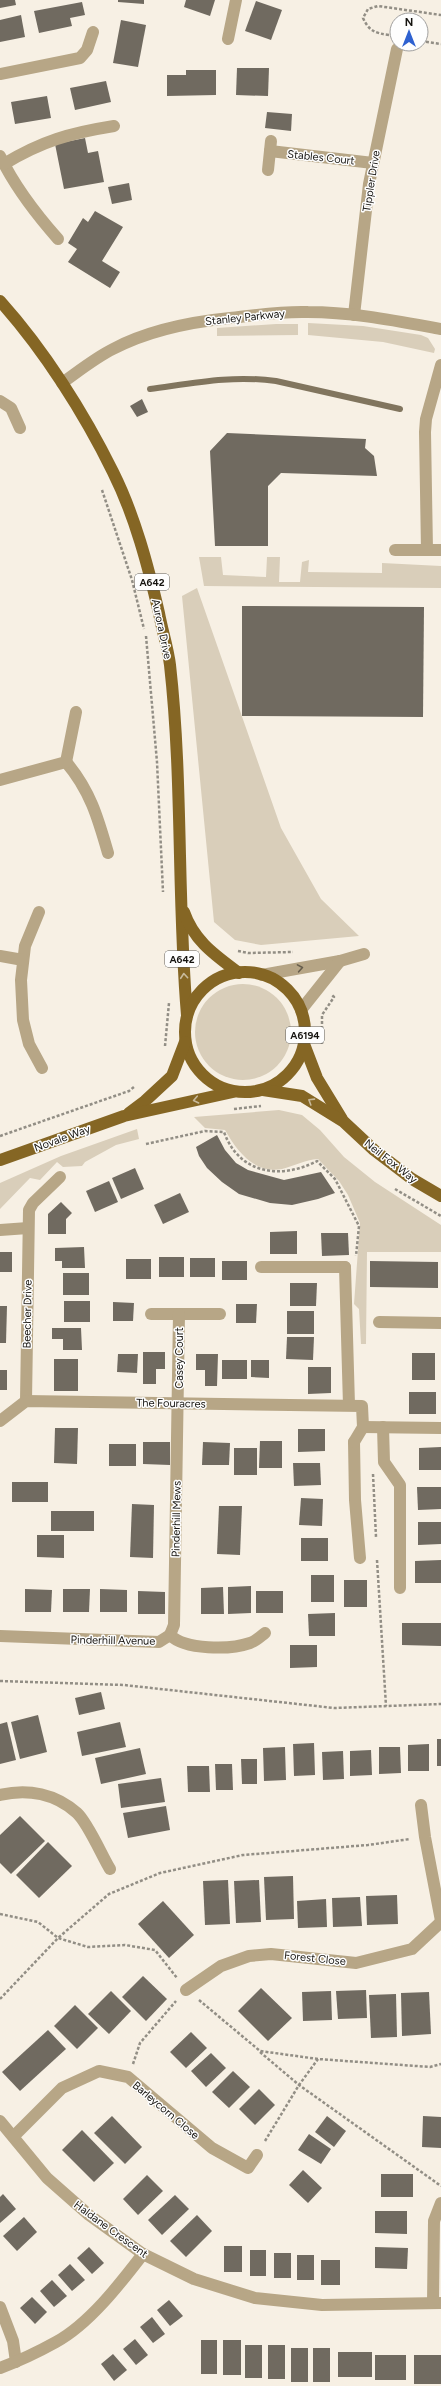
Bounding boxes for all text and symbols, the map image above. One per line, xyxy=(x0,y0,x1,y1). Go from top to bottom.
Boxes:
north arrow xyxy=(389,12,429,52)
text: N xyxy=(405,16,413,29)
street label: Stables Court xyxy=(287,148,355,167)
street label: Tippler Drive xyxy=(360,149,383,213)
street label: Stanley Parkway xyxy=(205,307,286,328)
road number: A642 xyxy=(135,574,169,590)
street label: Aurora Drive xyxy=(149,598,174,660)
road number: A642 xyxy=(165,951,199,967)
one-way arrow xyxy=(297,964,303,973)
one-way arrow xyxy=(179,973,188,979)
road number: A6194 xyxy=(286,1027,324,1043)
one-way arrow xyxy=(193,1095,199,1103)
one-way arrow xyxy=(308,1099,315,1106)
street label: Novale Way xyxy=(32,1122,92,1155)
street label: Neil Fox Way xyxy=(362,1137,420,1186)
street label: Beecher Drive xyxy=(20,1280,35,1348)
street label: Casey Court xyxy=(173,1327,186,1389)
street label: The Fouracres xyxy=(136,1396,206,1411)
street label: Pinderhill Mews xyxy=(169,1481,184,1557)
street label: Pinderhill Avenue xyxy=(71,1633,155,1648)
street label: Forest Close xyxy=(283,1949,346,1968)
street label: Barleycorn Close xyxy=(130,2079,202,2142)
street label: Haldane Crescent xyxy=(71,2198,150,2261)

